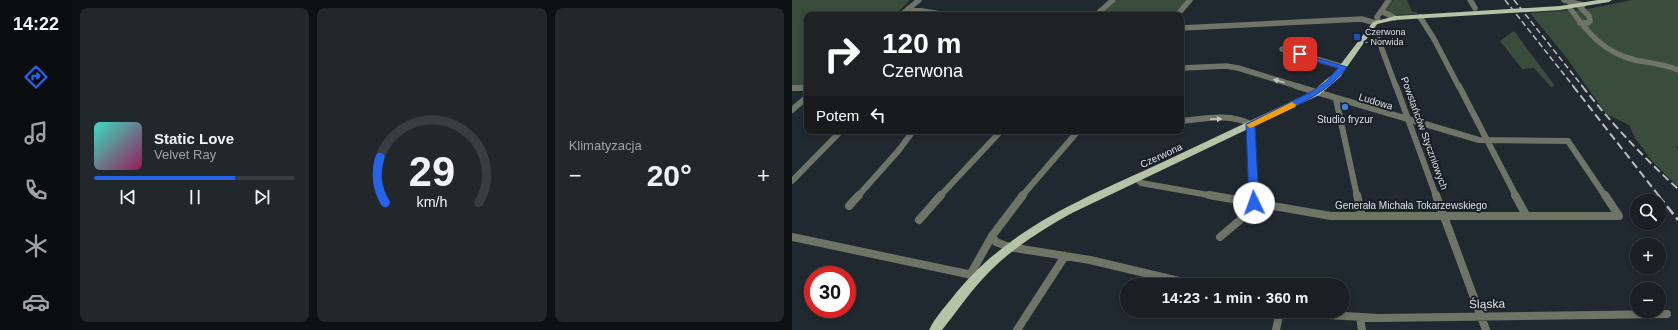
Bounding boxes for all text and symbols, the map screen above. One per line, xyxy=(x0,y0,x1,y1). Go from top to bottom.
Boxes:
text: 14:22 xyxy=(13,14,59,34)
place label: Czerwona - Norwida xyxy=(1365,27,1406,47)
icon: right xyxy=(816,28,868,80)
text: 120 m xyxy=(882,28,961,59)
marker: Czerwona - Norwida xyxy=(1352,32,1362,42)
pin xyxy=(1283,37,1317,71)
icon: arrive xyxy=(1289,43,1311,65)
text: Czerwona xyxy=(882,61,963,81)
icon: directions xyxy=(22,63,50,91)
street label: Powstańców Styczniowych xyxy=(1399,75,1450,191)
one-way arrow xyxy=(1272,78,1284,84)
street label: Ludowa xyxy=(1357,91,1395,112)
marker: Studio fryzur xyxy=(1340,102,1350,112)
icon: left xyxy=(867,104,889,126)
text: Potem xyxy=(816,107,859,124)
place label: Studio fryzur xyxy=(1317,114,1374,125)
one-way arrow xyxy=(1210,116,1223,122)
icon: music xyxy=(22,119,50,147)
text: Static Love xyxy=(154,130,234,147)
text: Klimatyzacja xyxy=(569,138,642,153)
street label: Czerwona xyxy=(1138,141,1184,170)
text: Velvet Ray xyxy=(154,147,216,162)
text: 29 xyxy=(409,148,455,195)
text: 20° xyxy=(647,159,692,192)
text: − xyxy=(569,163,582,188)
text: + xyxy=(757,163,770,188)
icon: phone xyxy=(22,176,50,204)
position arrow xyxy=(1233,182,1275,224)
icon: previous xyxy=(117,186,139,208)
icon: pause xyxy=(184,186,206,208)
icon: next xyxy=(251,186,273,208)
text: km/h xyxy=(417,194,448,210)
map controls xyxy=(1630,194,1666,318)
button: search xyxy=(1630,194,1666,230)
street label: Generała Michała Tokarzewskiego xyxy=(1335,200,1487,211)
icon: climate xyxy=(22,232,50,260)
button: + xyxy=(1630,238,1666,274)
speed limit sign: 30 xyxy=(804,266,856,318)
button: − xyxy=(1630,282,1666,318)
icon: car xyxy=(22,288,50,316)
text: 14:23 · 1 min · 360 m xyxy=(1162,289,1308,306)
street label: Śląska xyxy=(1469,296,1505,311)

